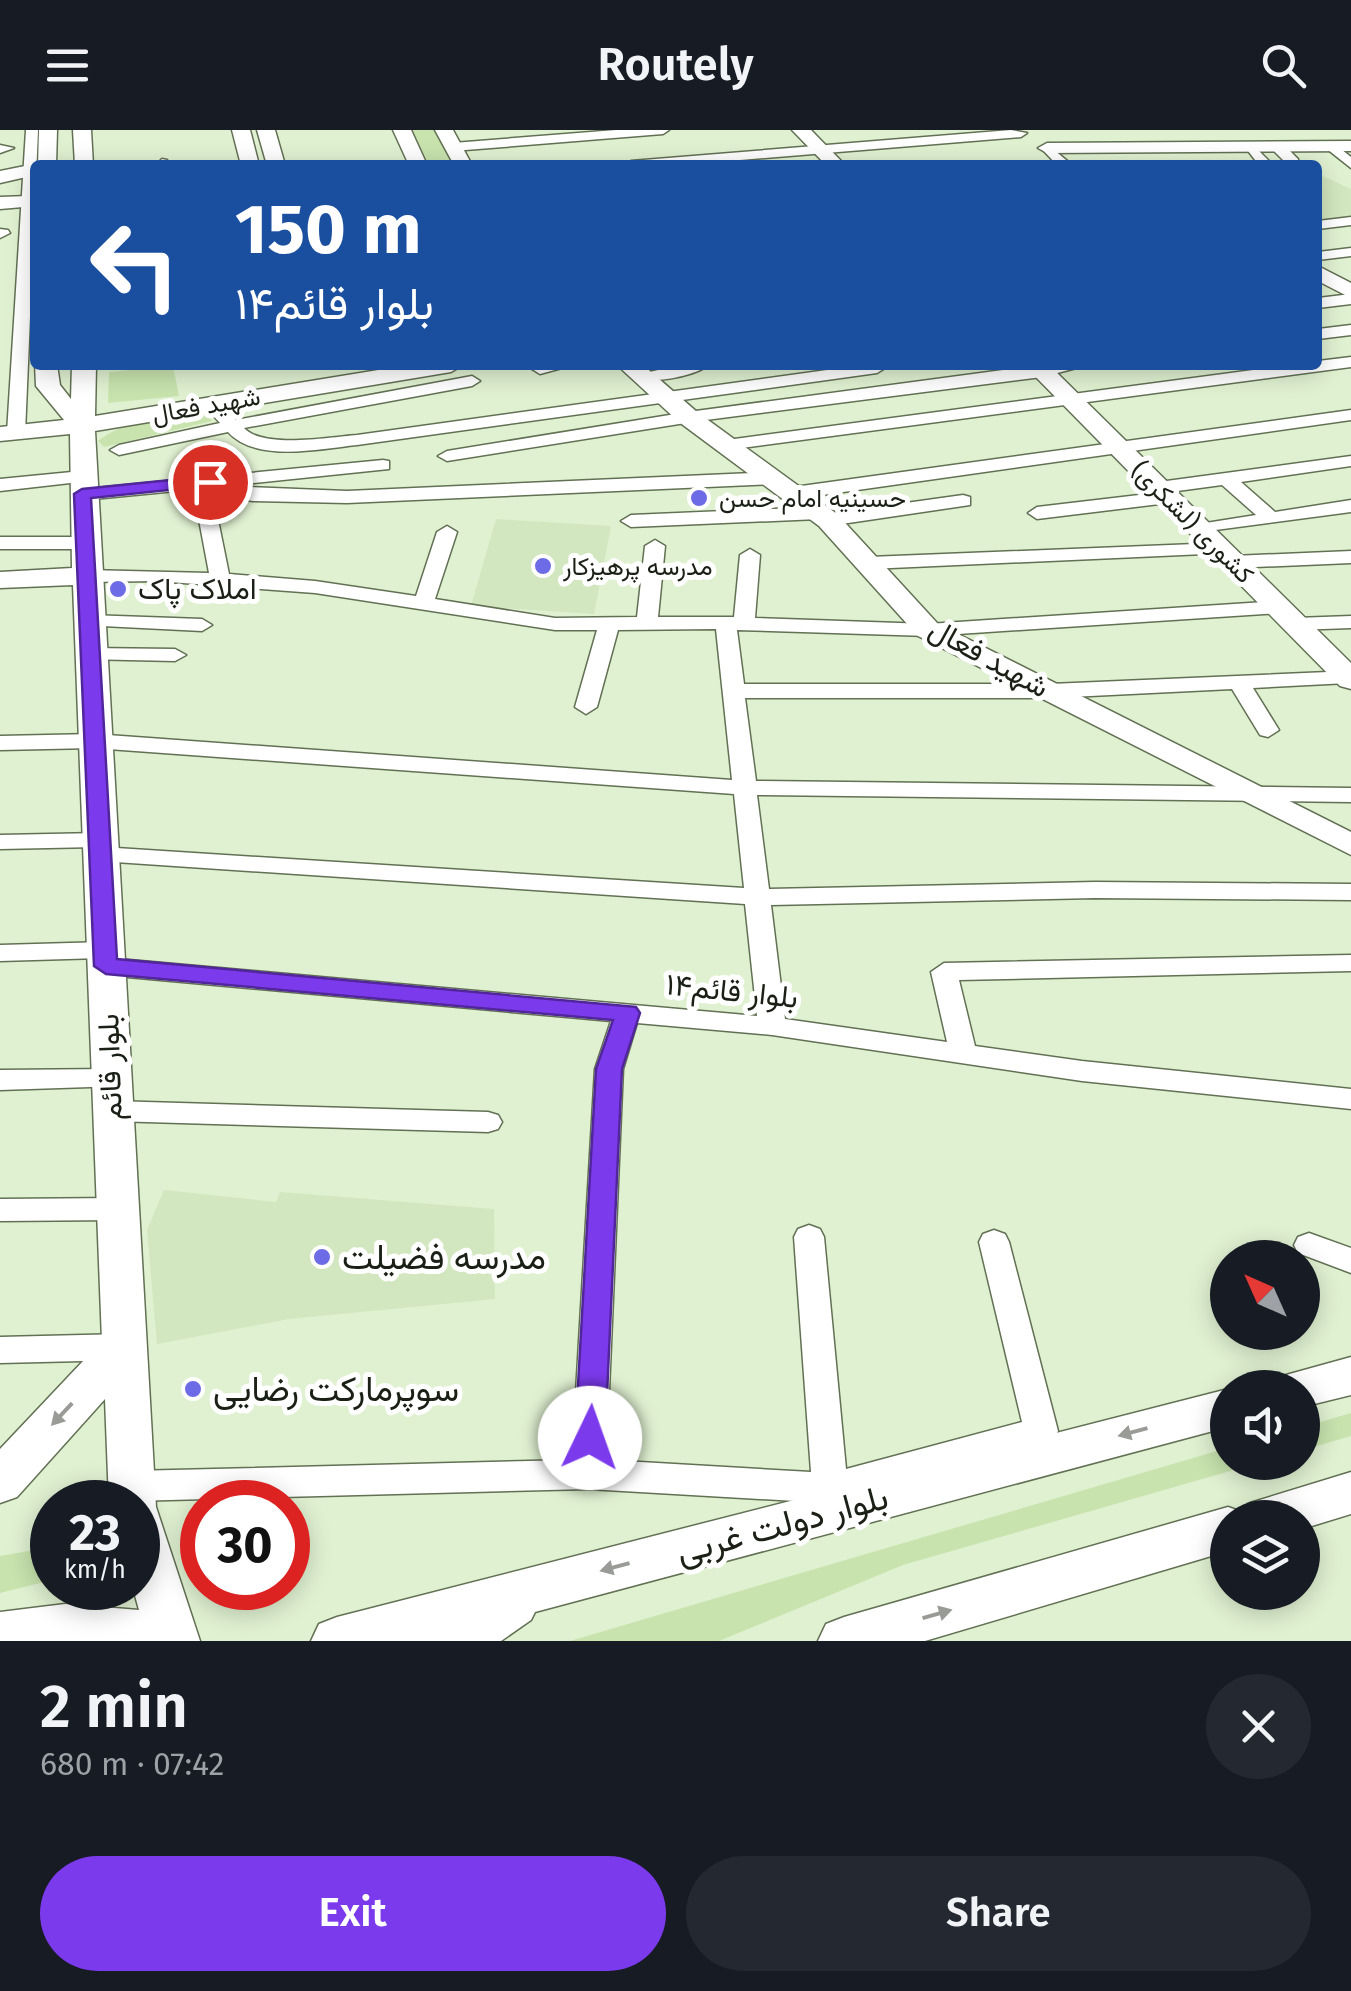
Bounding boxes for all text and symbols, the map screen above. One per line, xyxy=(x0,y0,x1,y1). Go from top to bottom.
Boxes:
icon: menu xyxy=(40,38,95,93)
text: Routely xyxy=(597,38,754,92)
icon: search xyxy=(1256,38,1311,93)
text: 150 m xyxy=(235,188,422,272)
icon: left xyxy=(70,200,200,330)
text: بلوار قائم۱۴ xyxy=(235,277,434,331)
street label: شهید فعال xyxy=(150,382,263,430)
pin xyxy=(168,440,253,525)
icon: arrive xyxy=(183,455,238,510)
street label: کشوری (لشکری) xyxy=(1125,455,1260,590)
place label: حسینیه امام حسن xyxy=(719,484,906,515)
marker: حسینیه امام حسن xyxy=(688,487,710,509)
place label: مدرسه پرهیزکار xyxy=(562,552,713,583)
marker: مدرسه پرهیزکار xyxy=(532,555,554,577)
place label: املاک پاک xyxy=(138,571,257,609)
marker: املاک پاک xyxy=(107,578,129,600)
street label: شهید فعال xyxy=(923,610,1055,706)
street label: بلوار قائم۱۴ xyxy=(664,966,800,1017)
street label: بلوار قائم xyxy=(90,1013,131,1121)
place label: مدرسه فضیلت xyxy=(342,1236,546,1279)
north arrow xyxy=(1210,1240,1320,1350)
map controls xyxy=(1210,1240,1320,1610)
marker: مدرسه فضیلت xyxy=(311,1246,333,1268)
place label: سوپرمارکت رضایی xyxy=(213,1368,459,1413)
button: sound xyxy=(1210,1370,1320,1480)
marker: سوپرمارکت رضایی xyxy=(182,1378,204,1400)
position arrow xyxy=(538,1386,642,1490)
one-way arrow xyxy=(51,1402,74,1426)
one-way arrow xyxy=(1117,1425,1148,1441)
street label: بلوار دولت غربی xyxy=(671,1476,893,1573)
speed limit sign: 30 xyxy=(180,1480,310,1610)
button: layers xyxy=(1210,1500,1320,1610)
text: 23 xyxy=(69,1503,121,1563)
text: km/h xyxy=(64,1555,126,1585)
one-way arrow xyxy=(600,1560,631,1576)
one-way arrow xyxy=(923,1606,953,1621)
text: 2 min xyxy=(40,1671,188,1743)
button: close xyxy=(1206,1674,1311,1779)
text: 680 m · 07:42 xyxy=(40,1745,224,1783)
button: Exit xyxy=(40,1856,666,1971)
button: Share xyxy=(686,1856,1311,1971)

